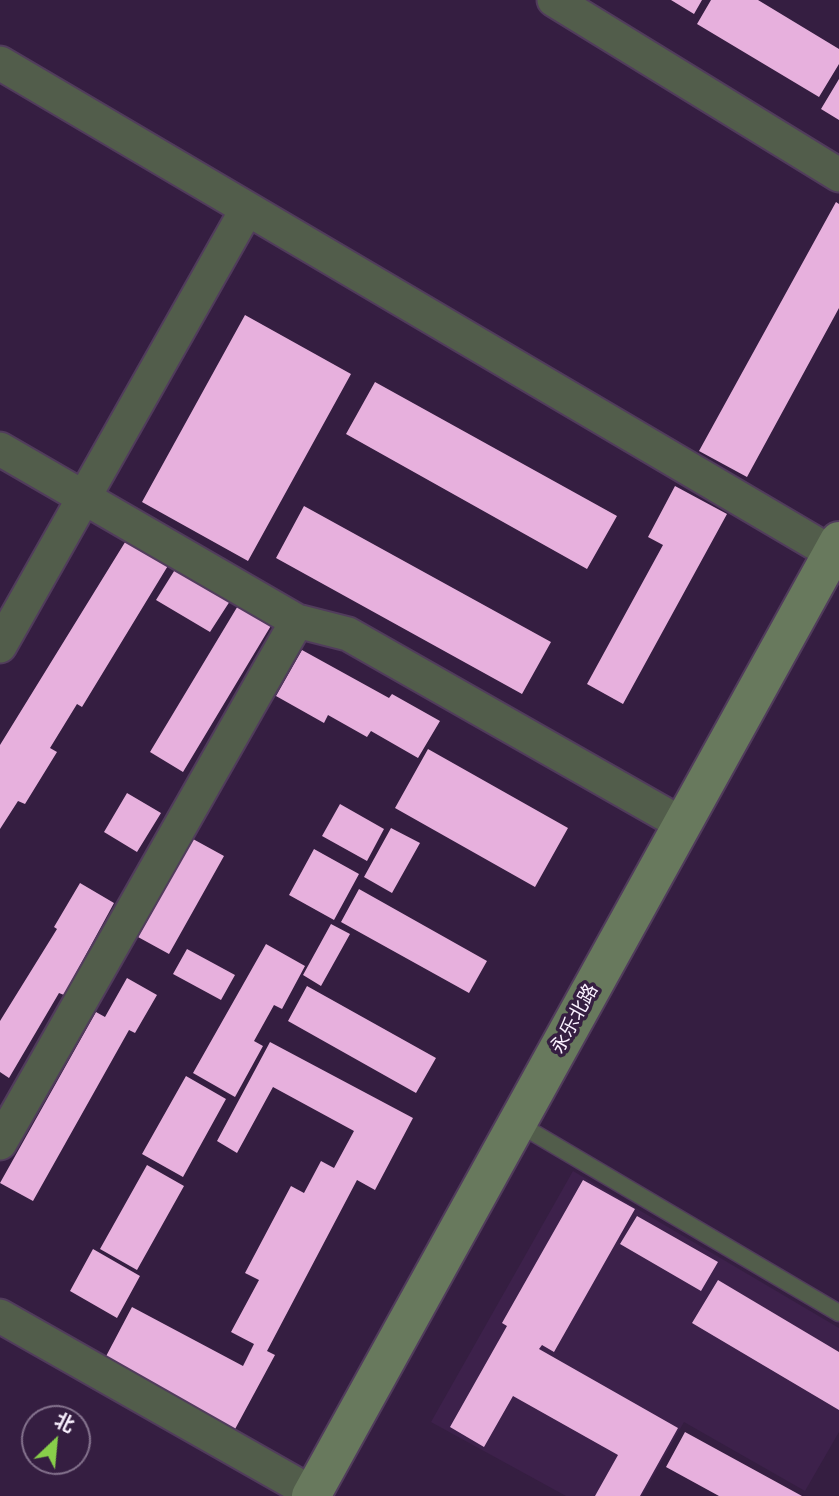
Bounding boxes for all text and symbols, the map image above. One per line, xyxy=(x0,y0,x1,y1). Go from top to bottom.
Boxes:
street label: 永乐北路 xyxy=(547,980,603,1058)
north arrow xyxy=(21,1405,91,1475)
text: 北 xyxy=(51,1408,78,1437)

